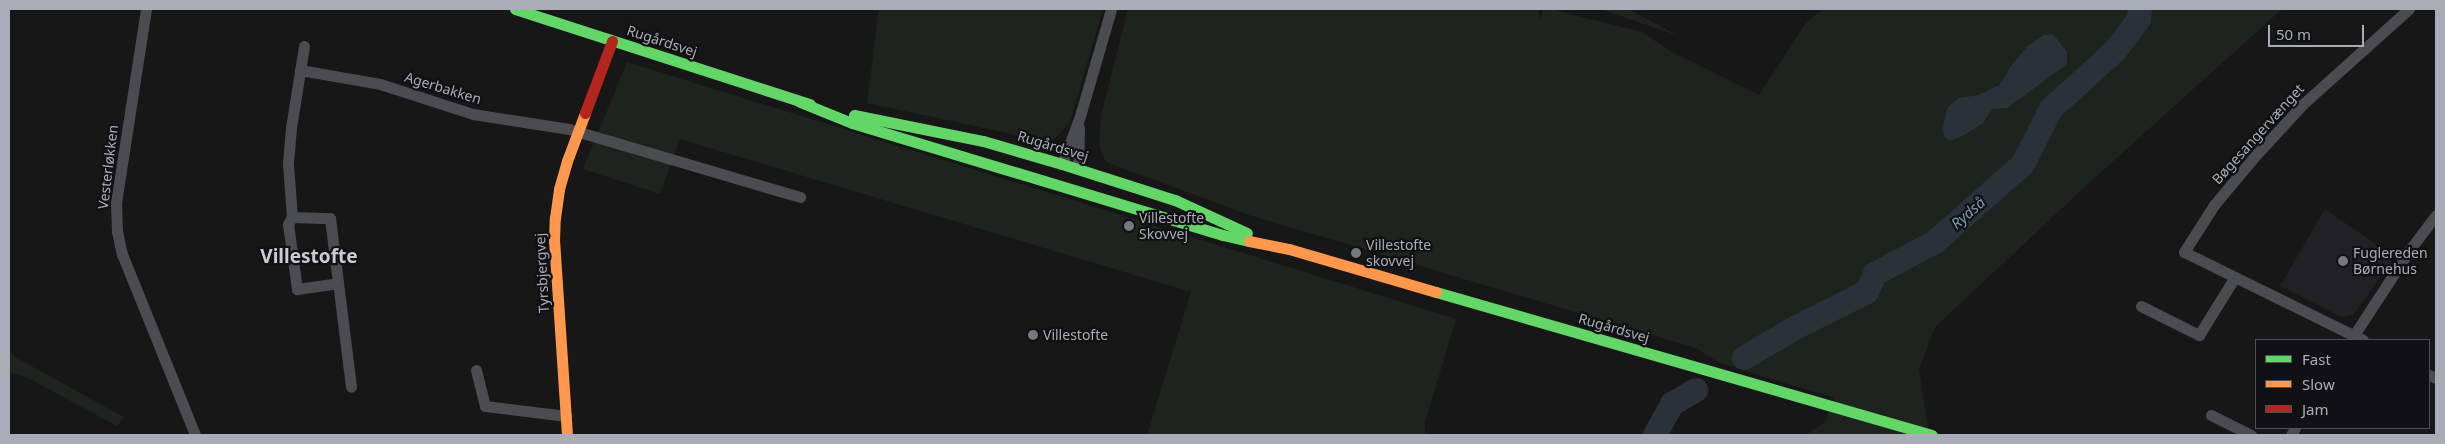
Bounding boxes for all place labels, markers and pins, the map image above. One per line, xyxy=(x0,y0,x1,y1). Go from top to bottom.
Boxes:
place label: Villestofte Skovvej xyxy=(1139,210,1204,242)
marker: Villestofte Skovvej xyxy=(1123,220,1135,232)
place label: Villestofte skovvej xyxy=(1366,237,1431,270)
place label: Fuglereden Børnehus xyxy=(2353,245,2428,278)
marker: Villestofte skovvej xyxy=(1350,247,1362,259)
marker: Fuglereden Børnehus xyxy=(2337,255,2349,267)
place label: Villestofte xyxy=(1043,327,1108,343)
marker: Villestofte xyxy=(1027,329,1039,341)

